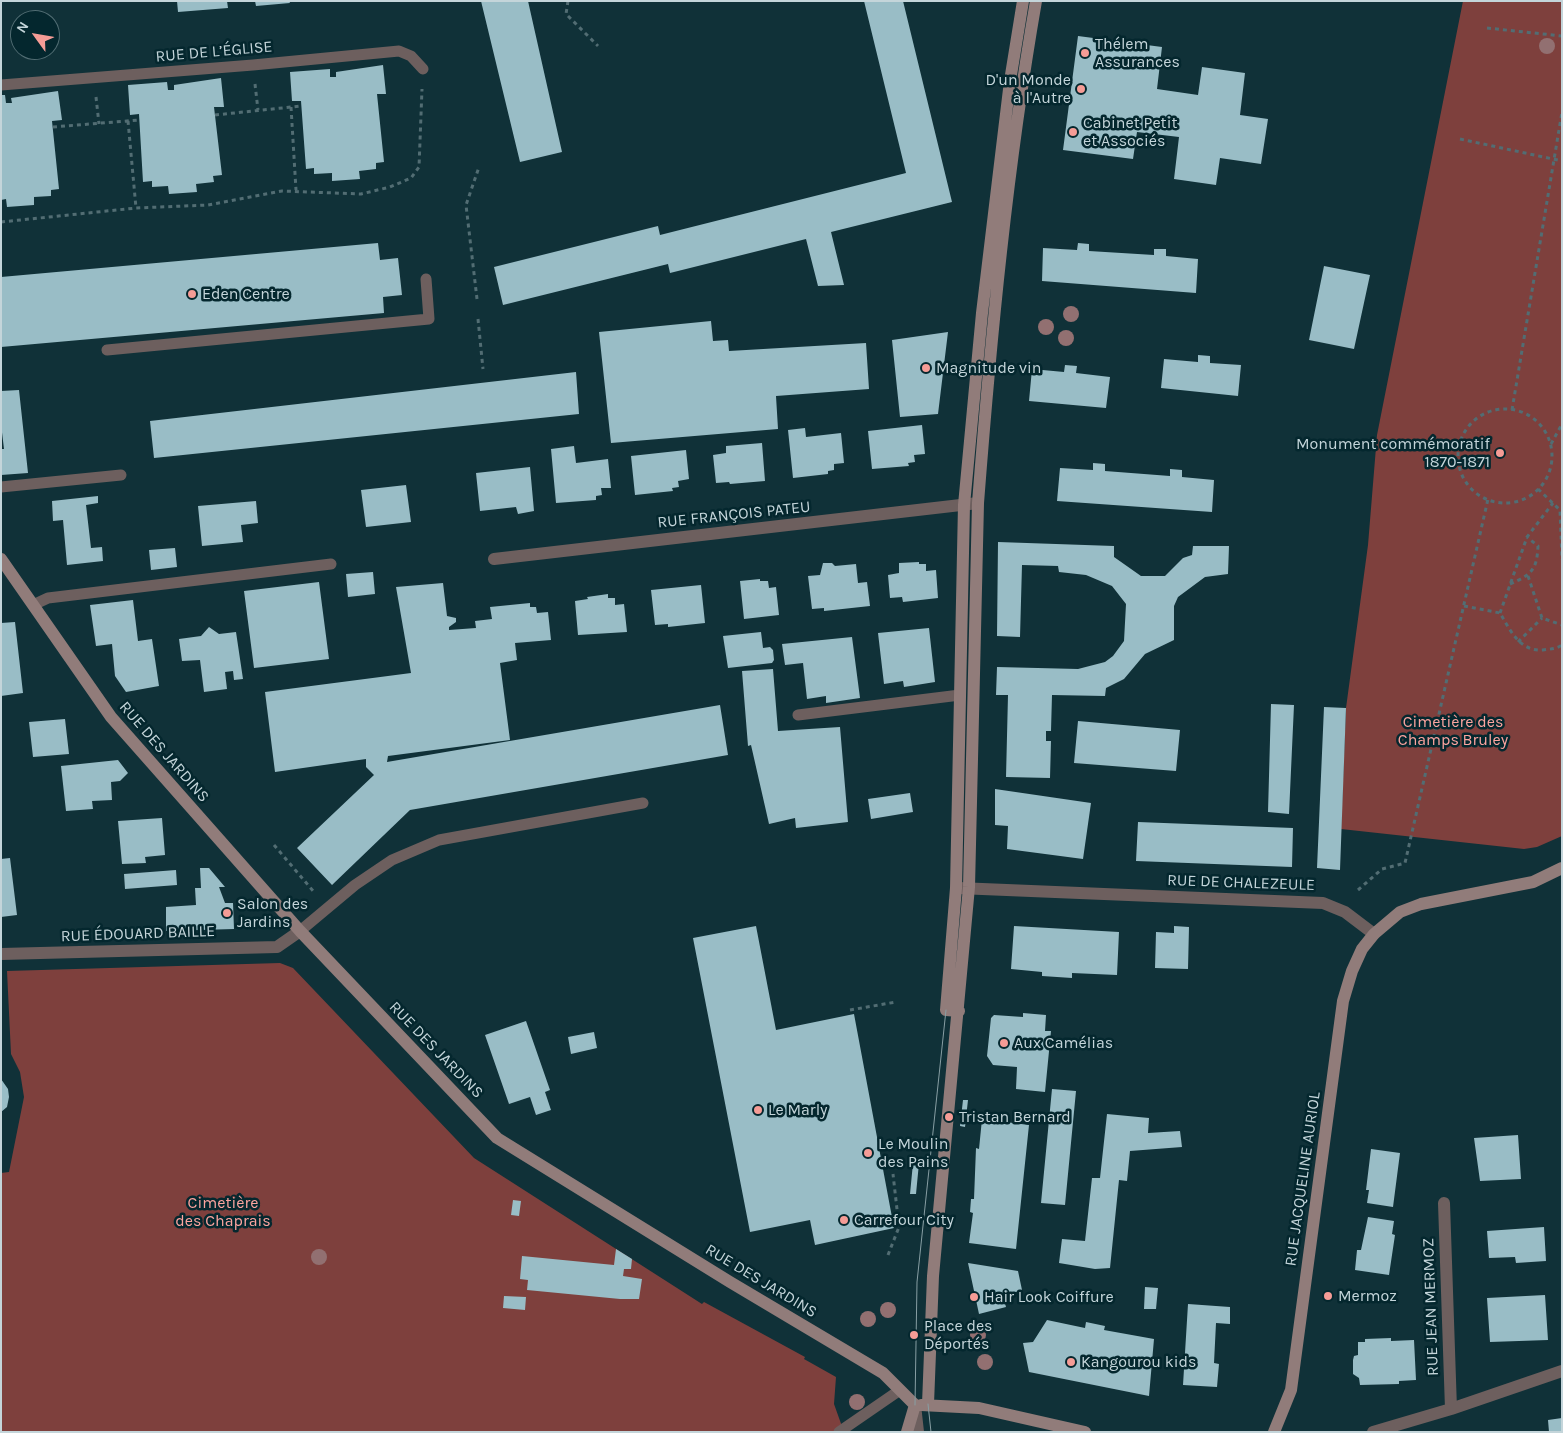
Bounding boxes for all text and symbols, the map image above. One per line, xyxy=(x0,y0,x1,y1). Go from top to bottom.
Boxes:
north arrow xyxy=(10,10,60,60)
text: N xyxy=(13,19,33,36)
place label: Thélem Assurances xyxy=(1095,34,1180,72)
street label: RUE DE L’ÉGLISE xyxy=(155,37,273,67)
marker: Thélem Assurances xyxy=(1079,47,1091,59)
place label: D'un Monde à l'Autre xyxy=(985,70,1071,108)
marker: D'un Monde à l'Autre xyxy=(1075,83,1087,95)
place label: Cabinet Petit et Associés xyxy=(1083,113,1177,151)
marker: Cabinet Petit et Associés xyxy=(1067,126,1079,138)
place label: Eden Centre xyxy=(202,284,290,304)
marker: Eden Centre xyxy=(186,288,198,300)
place label: Magnitude vin xyxy=(936,358,1041,378)
marker: Magnitude vin xyxy=(920,362,932,374)
place label: Monument commémoratif 1870-1871 xyxy=(1296,434,1490,472)
marker: Monument commémoratif 1870-1871 xyxy=(1494,447,1506,459)
street label: RUE FRANÇOIS PATEU xyxy=(657,497,811,533)
street label: RUE DES JARDINS xyxy=(115,698,213,806)
park label: Cimetière des Champs Bruley xyxy=(1398,712,1508,750)
street label: RUE DE CHALEZEULE xyxy=(1167,871,1315,895)
place label: Salon des Jardins xyxy=(237,894,308,932)
marker: Salon des Jardins xyxy=(221,907,233,919)
street label: RUE ÉDOUARD BAILLE xyxy=(61,922,215,946)
street label: RUE DES JARDINS xyxy=(385,998,487,1102)
place label: Aux Camélias xyxy=(1014,1033,1113,1053)
marker: Aux Camélias xyxy=(998,1037,1010,1049)
street label: RUE JACQUELINE AURIOL xyxy=(1281,1091,1325,1267)
place label: Le Marly xyxy=(768,1100,828,1120)
marker: Le Marly xyxy=(752,1104,764,1116)
place label: Tristan Bernard xyxy=(959,1107,1071,1127)
marker: Tristan Bernard xyxy=(943,1111,955,1123)
place label: Le Moulin des Pains xyxy=(878,1134,948,1172)
marker: Le Moulin des Pains xyxy=(862,1147,874,1159)
park label: Cimetière des Chaprais xyxy=(175,1193,271,1231)
place label: Carrefour City xyxy=(854,1210,954,1230)
marker: Carrefour City xyxy=(838,1214,850,1226)
street label: RUE JEAN MERMOZ xyxy=(1419,1238,1443,1376)
street label: RUE DES JARDINS xyxy=(702,1240,820,1322)
place label: Mermoz xyxy=(1338,1286,1397,1306)
place label: Hair Look Coiffure xyxy=(984,1287,1114,1307)
marker: Mermoz xyxy=(1322,1290,1334,1302)
marker: Hair Look Coiffure xyxy=(968,1291,980,1303)
place label: Place des Déportés xyxy=(924,1316,993,1354)
marker: Place des Déportés xyxy=(908,1329,920,1341)
place label: Kangourou kids xyxy=(1081,1352,1196,1372)
marker: Kangourou kids xyxy=(1065,1356,1077,1368)

